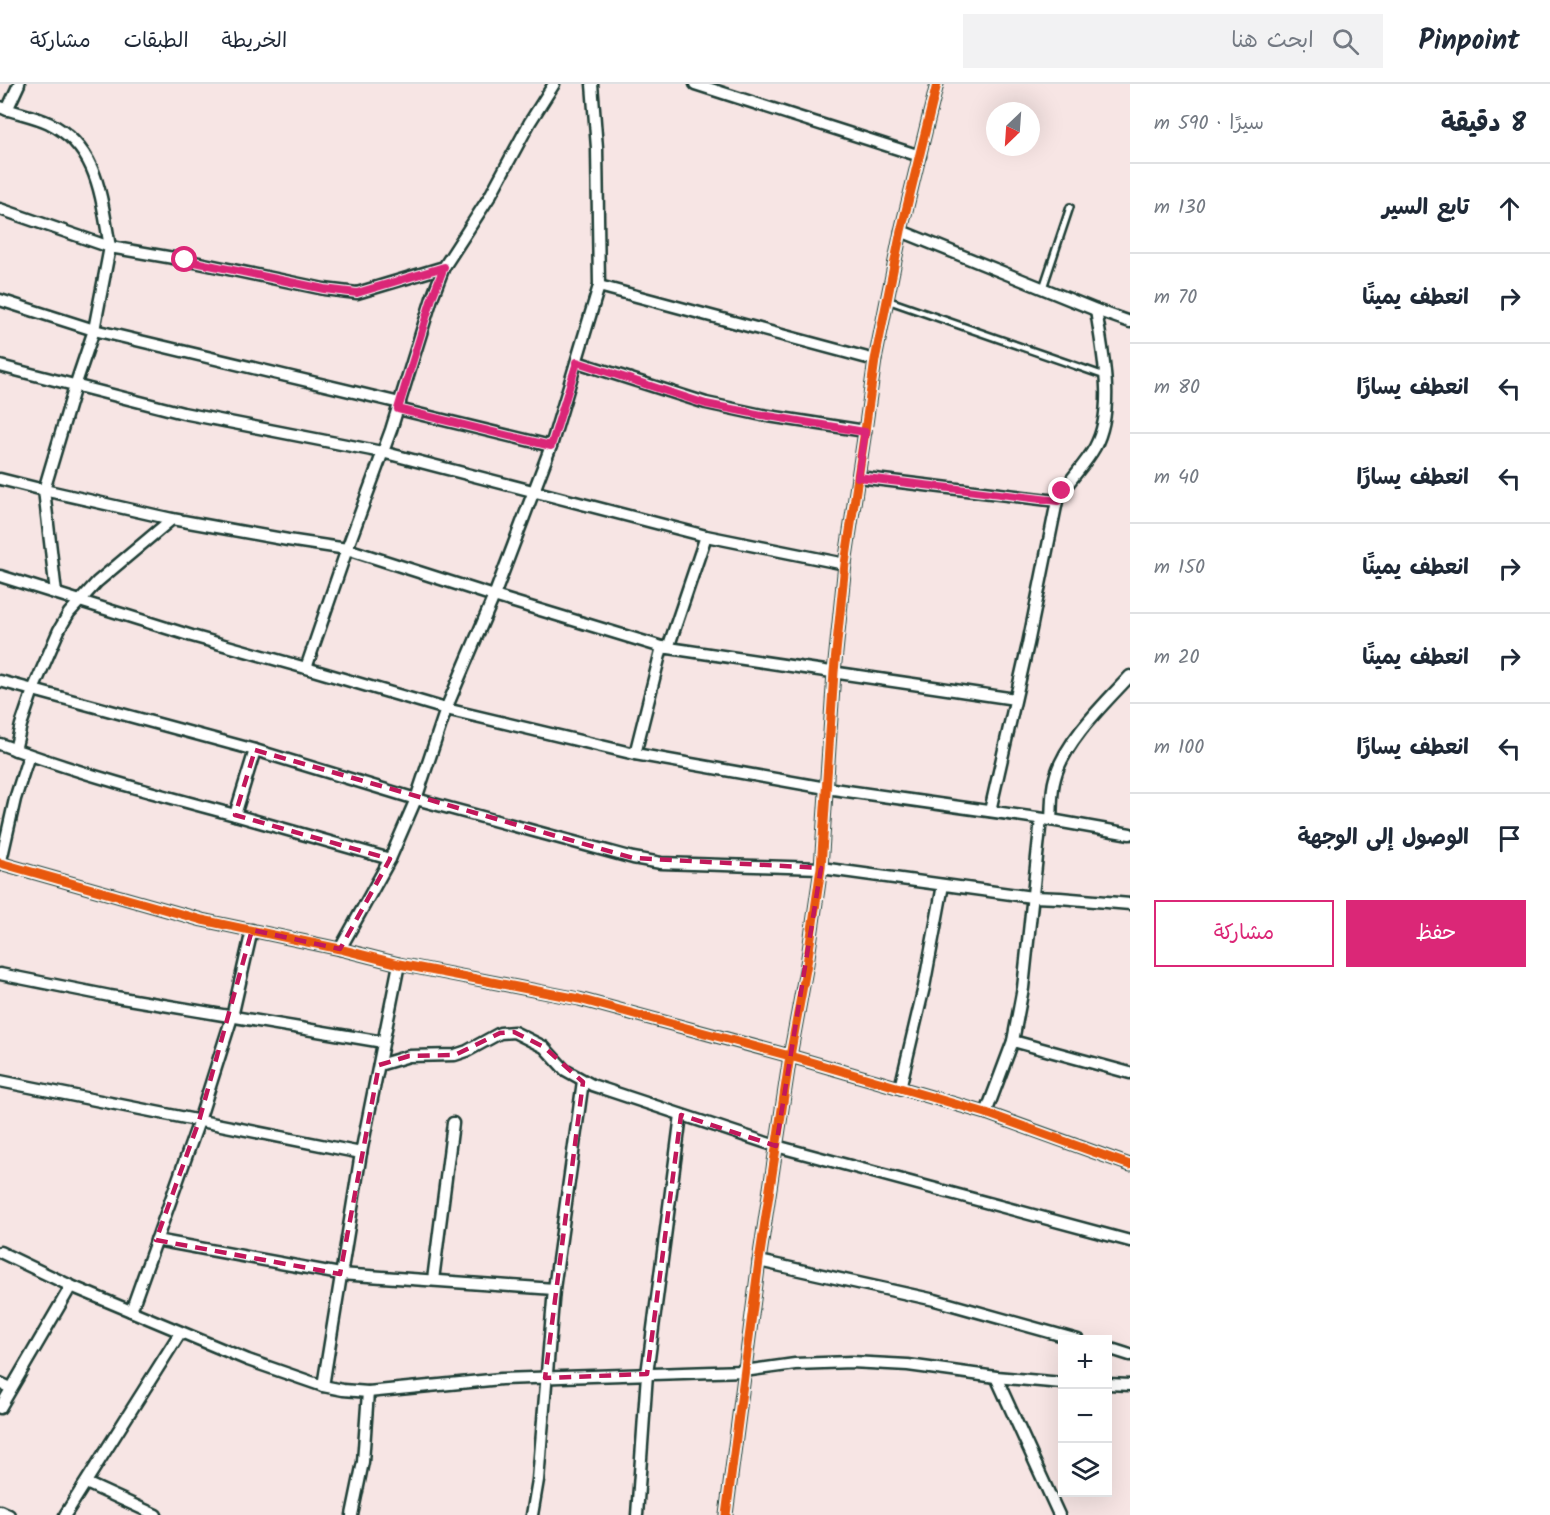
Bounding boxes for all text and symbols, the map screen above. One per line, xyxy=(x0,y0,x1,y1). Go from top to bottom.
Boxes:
search box xyxy=(963,14,1383,68)
text: Pinpoint xyxy=(1419,19,1520,64)
text: ابحث هنا xyxy=(1231,24,1314,59)
text: مشاركة xyxy=(30,25,91,58)
text: الطبقات xyxy=(124,25,189,58)
text: الخريطة xyxy=(222,25,287,58)
icon: search xyxy=(1329,25,1362,58)
north arrow xyxy=(986,102,1040,156)
text: 8 دقيقة xyxy=(1441,103,1526,145)
text: سيرًا · 590 m xyxy=(1154,108,1264,140)
text: تابع السير xyxy=(1382,191,1469,226)
text: 130 m xyxy=(1154,192,1206,224)
icon: ahead xyxy=(1493,192,1526,225)
route start xyxy=(171,246,197,272)
text: انعطف يمينًا xyxy=(1362,281,1469,316)
text: 70 m xyxy=(1154,282,1197,314)
icon: right xyxy=(1493,282,1526,315)
text: انعطف يسارًا xyxy=(1357,371,1469,406)
text: 80 m xyxy=(1154,372,1200,404)
icon: left xyxy=(1493,372,1526,405)
text: انعطف يسارًا xyxy=(1357,461,1469,496)
text: 40 m xyxy=(1154,462,1199,494)
icon: left xyxy=(1493,462,1526,495)
route end xyxy=(1048,477,1074,503)
text: انعطف يمينًا xyxy=(1362,551,1469,586)
text: 150 m xyxy=(1154,552,1205,584)
icon: right xyxy=(1493,552,1526,585)
text: انعطف يمينًا xyxy=(1362,641,1469,676)
text: 20 m xyxy=(1154,642,1200,674)
icon: right xyxy=(1493,642,1526,675)
text: انعطف يسارًا xyxy=(1357,731,1469,766)
text: 100 m xyxy=(1154,732,1204,764)
icon: left xyxy=(1493,732,1526,765)
text: الوصول إلى الوجهة xyxy=(1297,821,1469,856)
icon: arrive xyxy=(1493,822,1526,855)
button: مشاركة xyxy=(1154,900,1334,967)
button: حفظ xyxy=(1346,900,1526,967)
map controls xyxy=(1058,1335,1112,1497)
button: + xyxy=(1058,1335,1112,1389)
button: − xyxy=(1058,1389,1112,1443)
button: layers xyxy=(1058,1443,1112,1497)

